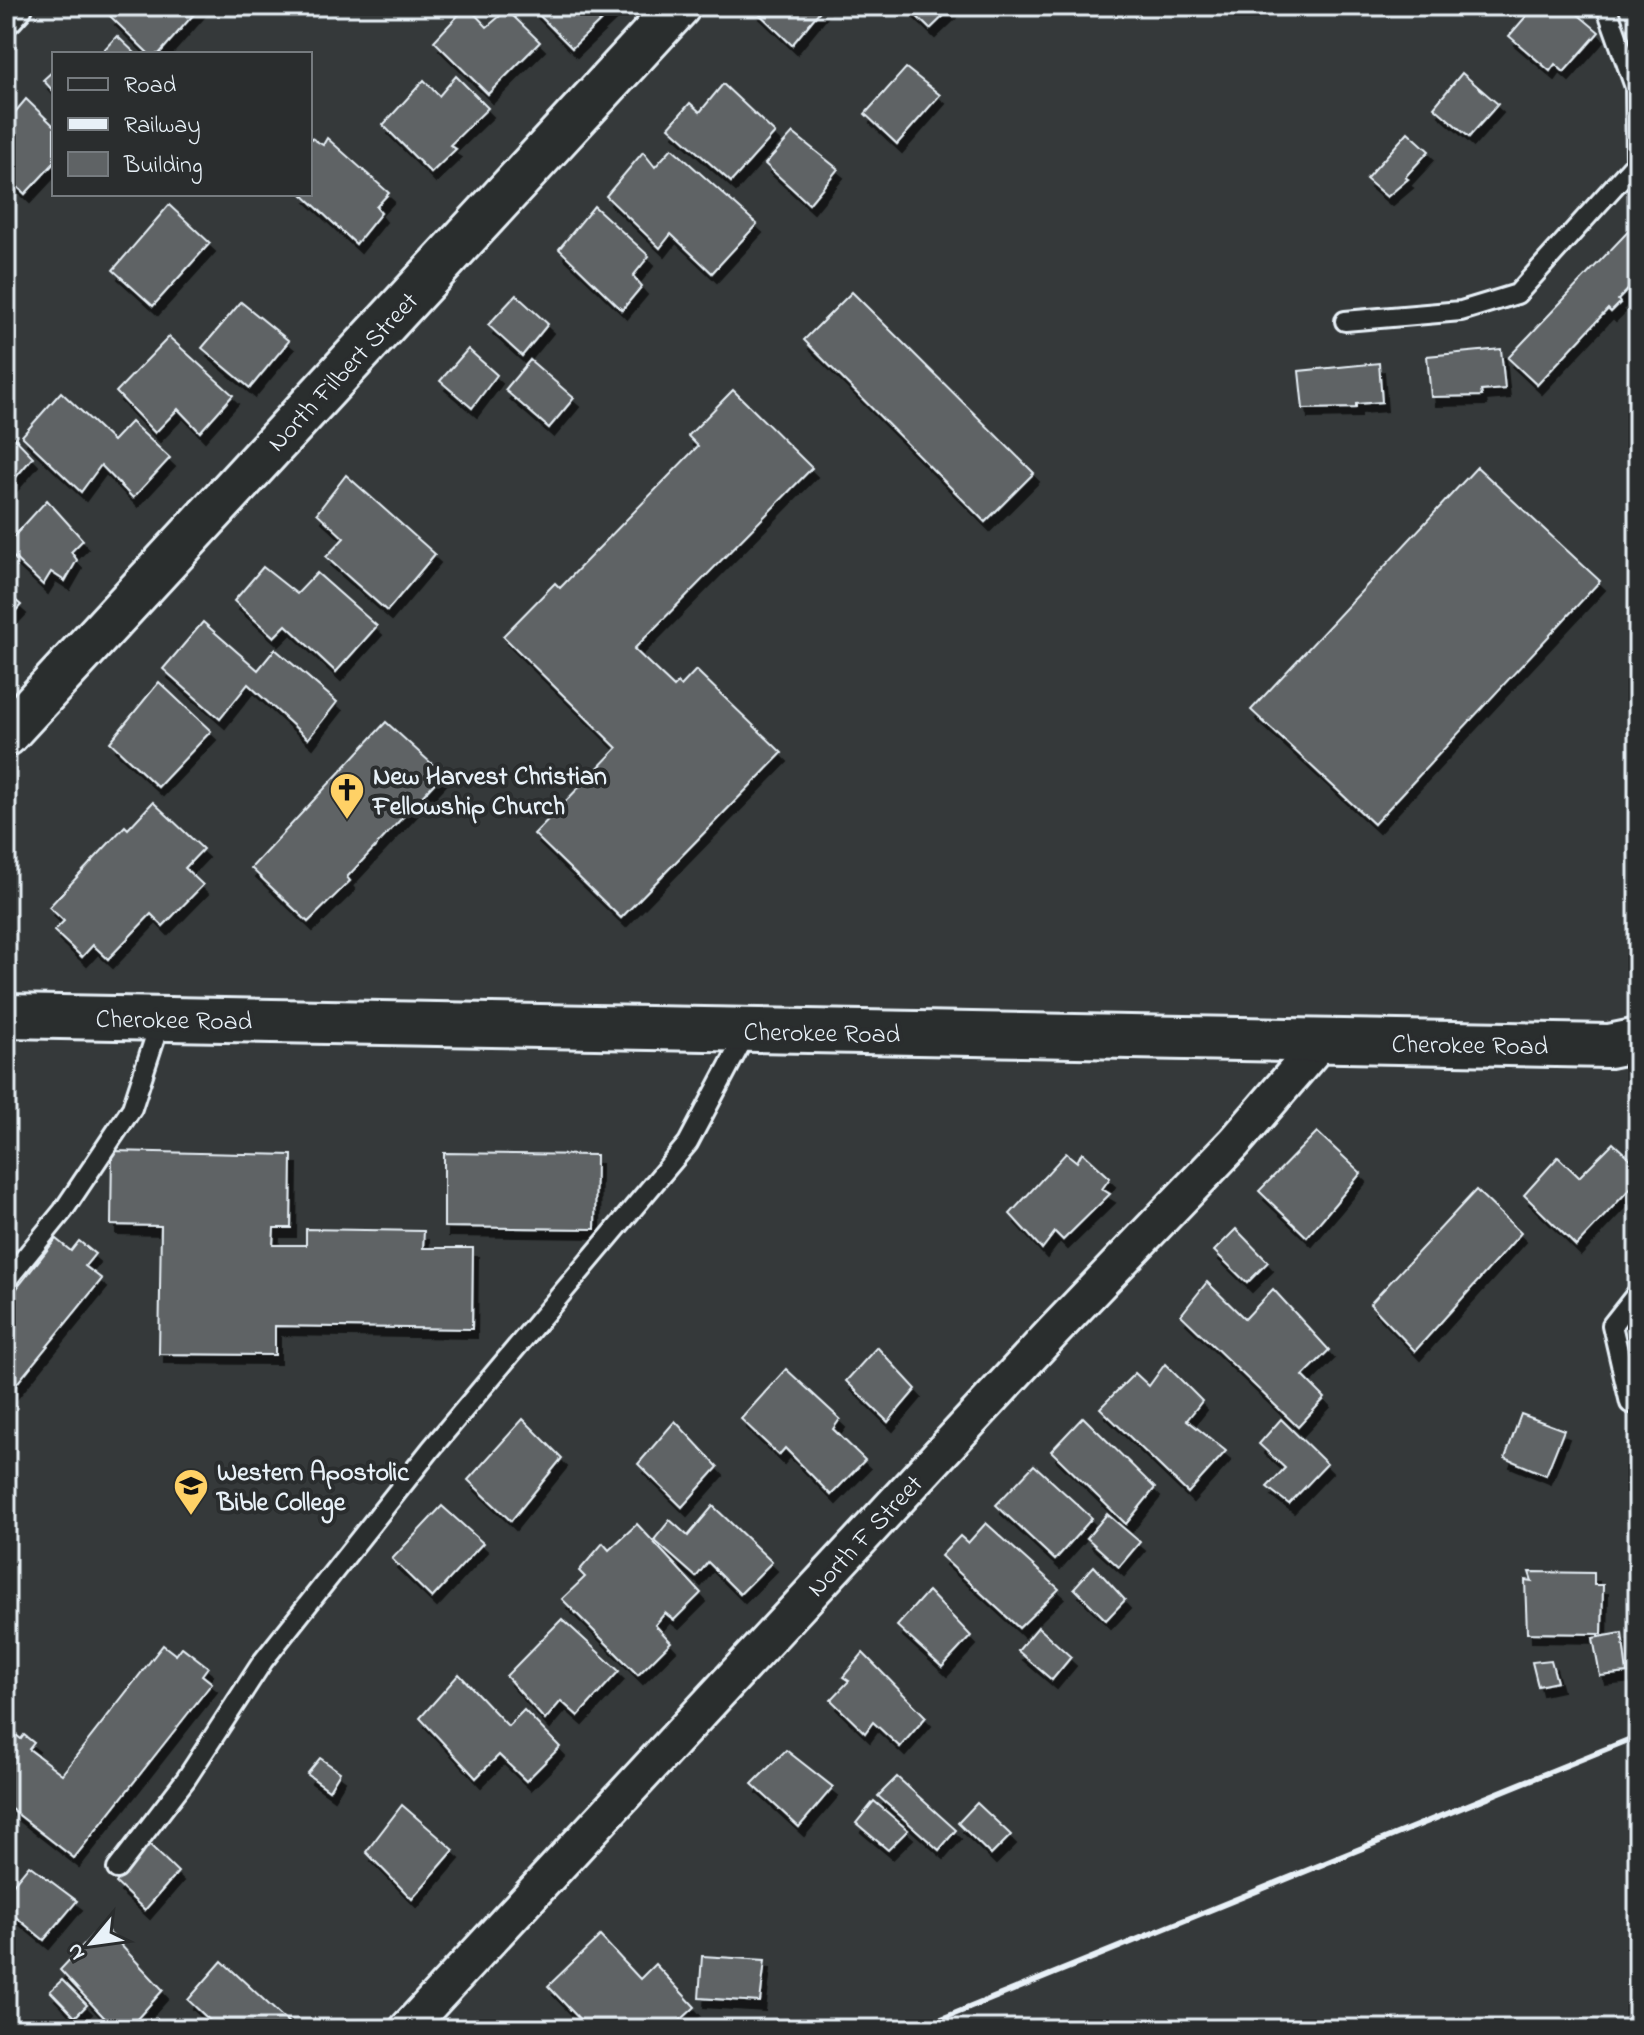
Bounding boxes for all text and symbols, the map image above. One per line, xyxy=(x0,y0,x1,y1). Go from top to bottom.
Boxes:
legend xyxy=(52,52,312,196)
text: Road xyxy=(124,69,177,104)
text: Railway xyxy=(124,109,201,145)
text: Building xyxy=(123,149,203,184)
street label: North Filbert Street xyxy=(260,284,429,462)
place label: New Harvest Christian Fellowship Church xyxy=(371,759,607,827)
church icon: New Harvest Christian Fellowship Church xyxy=(328,771,366,821)
street label: Cherokee Road xyxy=(95,1002,253,1042)
street label: Cherokee Road xyxy=(743,1015,901,1055)
street label: Cherokee Road xyxy=(1391,1027,1549,1067)
place label: Western Apostolic Bible College xyxy=(216,1455,410,1524)
school or university icon: Western Apostolic Bible College xyxy=(172,1467,210,1517)
street label: North F Street xyxy=(799,1467,933,1607)
north arrow xyxy=(52,1903,132,1983)
text: N xyxy=(60,1937,95,1965)

